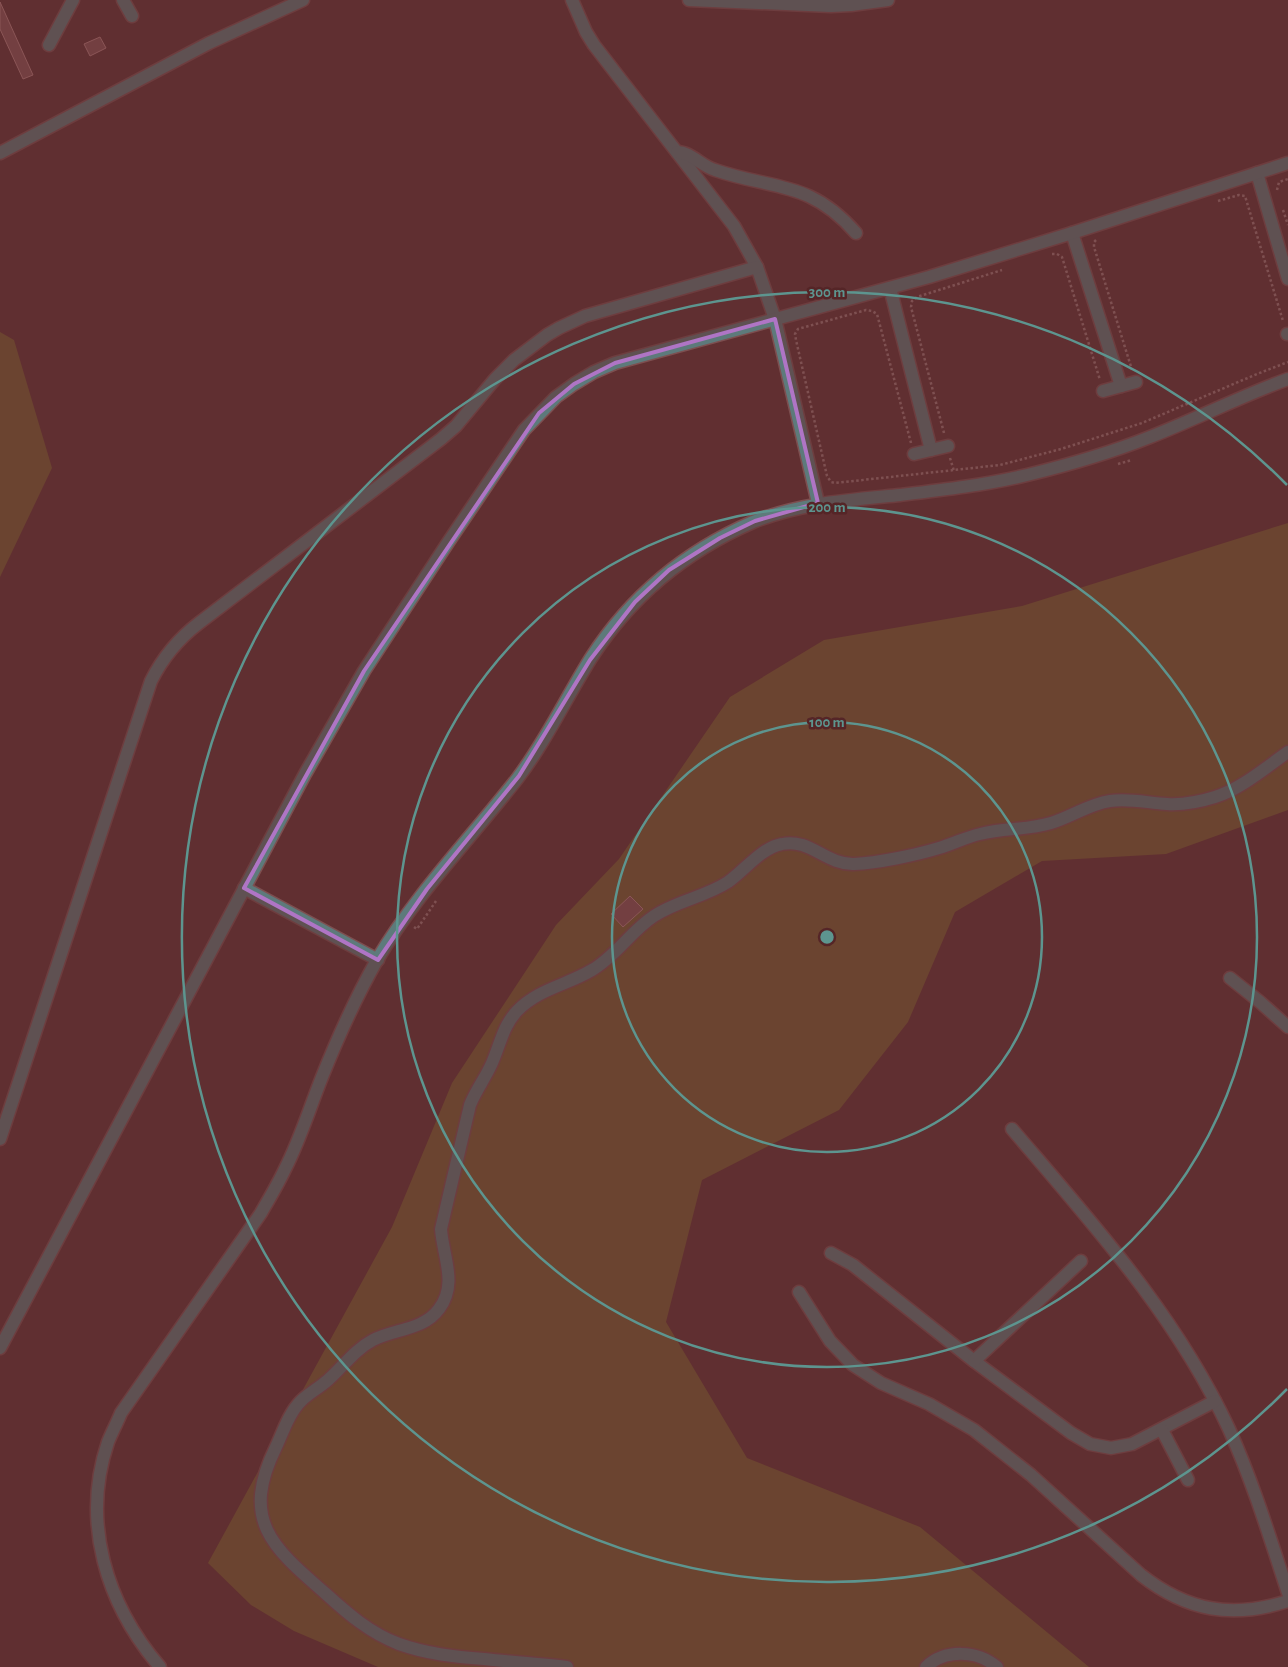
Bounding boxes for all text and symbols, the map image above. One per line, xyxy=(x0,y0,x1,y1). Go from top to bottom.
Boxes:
text: 300 m xyxy=(809,285,845,300)
text: 200 m xyxy=(808,500,846,515)
text: 100 m xyxy=(809,715,845,730)
centre of rings xyxy=(818,928,836,946)

